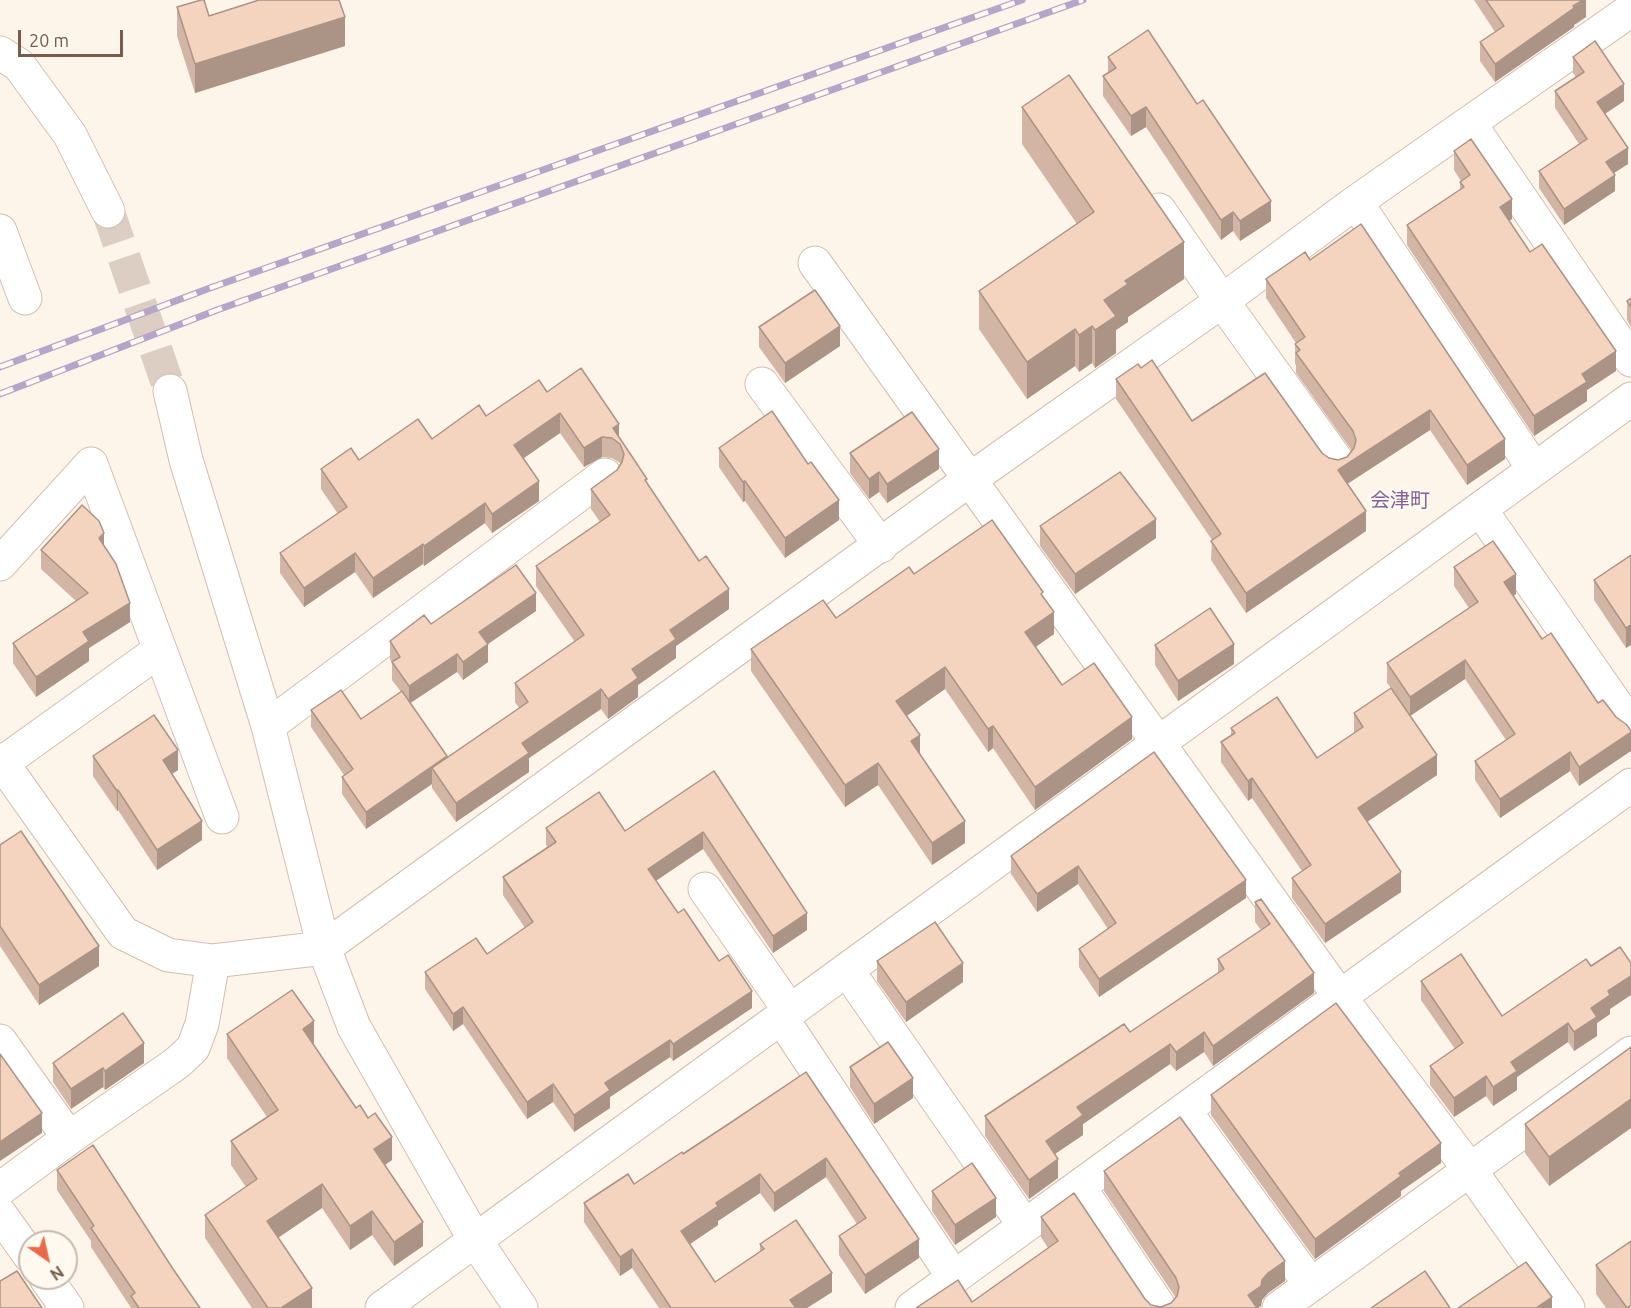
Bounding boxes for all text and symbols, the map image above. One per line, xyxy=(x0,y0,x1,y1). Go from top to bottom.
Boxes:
scale bar xyxy=(21,18,126,56)
text: 20 m xyxy=(29,30,69,50)
district label: 会津町 xyxy=(1370,488,1430,512)
north arrow xyxy=(18,1230,78,1290)
text: N xyxy=(47,1262,67,1284)

